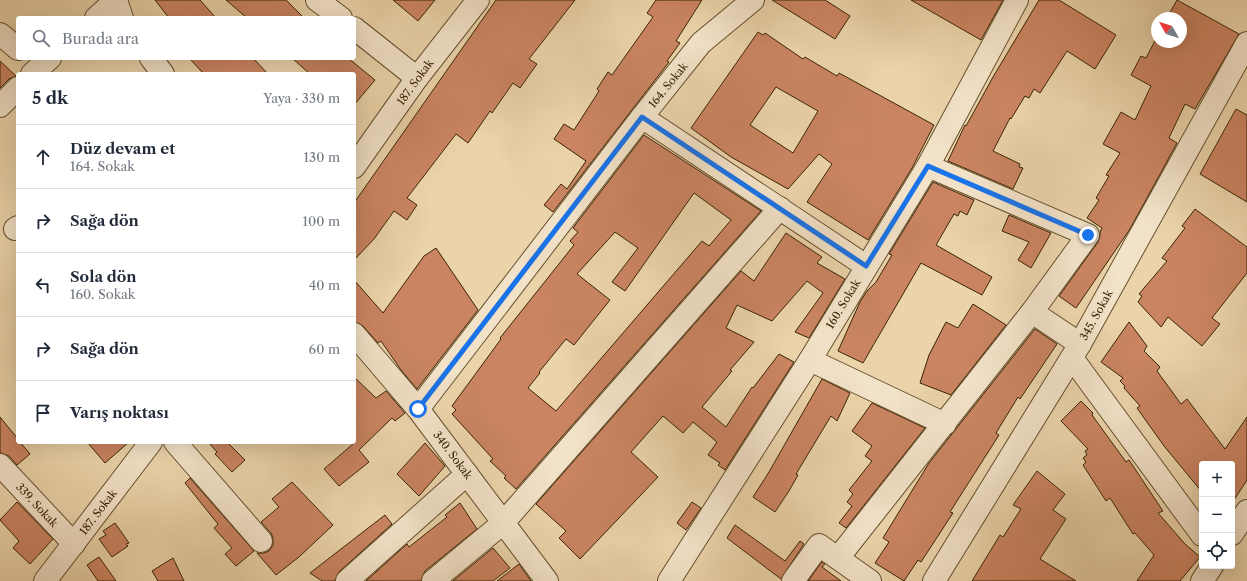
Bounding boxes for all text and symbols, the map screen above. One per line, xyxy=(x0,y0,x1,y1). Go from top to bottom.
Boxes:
north arrow xyxy=(1151,12,1187,48)
search box xyxy=(16,16,356,60)
icon: search xyxy=(30,27,52,49)
text: Burada ara xyxy=(62,29,139,48)
street label: 187. Sokak xyxy=(394,56,437,108)
street label: 164. Sokak xyxy=(645,59,691,111)
text: 5 dk xyxy=(32,88,68,108)
text: Yaya · 330 m xyxy=(263,90,340,106)
text: Düz devam et xyxy=(70,139,175,158)
icon: ahead xyxy=(32,146,54,168)
text: 130 m xyxy=(304,149,340,165)
text: 164. Sokak xyxy=(70,158,135,174)
icon: right xyxy=(32,210,54,232)
text: Sağa dön xyxy=(70,211,139,230)
text: 100 m xyxy=(302,213,340,229)
route end xyxy=(1079,226,1097,244)
text: Sola dön xyxy=(70,267,137,286)
icon: left xyxy=(32,274,54,296)
street label: 160. Sokak xyxy=(823,276,864,331)
text: 40 m xyxy=(309,277,340,293)
text: 160. Sokak xyxy=(70,286,135,302)
street label: 345. Sokak xyxy=(1076,287,1116,343)
icon: right xyxy=(32,338,54,360)
text: Sağa dön xyxy=(70,339,139,358)
text: 60 m xyxy=(309,341,340,357)
route start xyxy=(409,400,427,418)
icon: arrive xyxy=(32,402,54,424)
text: Varış noktası xyxy=(70,403,169,422)
street label: 340. Sokak xyxy=(430,428,476,482)
map controls xyxy=(1199,461,1235,569)
button: + xyxy=(1199,461,1235,497)
street label: 339. Sokak xyxy=(13,480,61,531)
street label: 187. Sokak xyxy=(76,486,120,538)
button: − xyxy=(1199,497,1235,533)
button: locate xyxy=(1199,533,1235,569)

